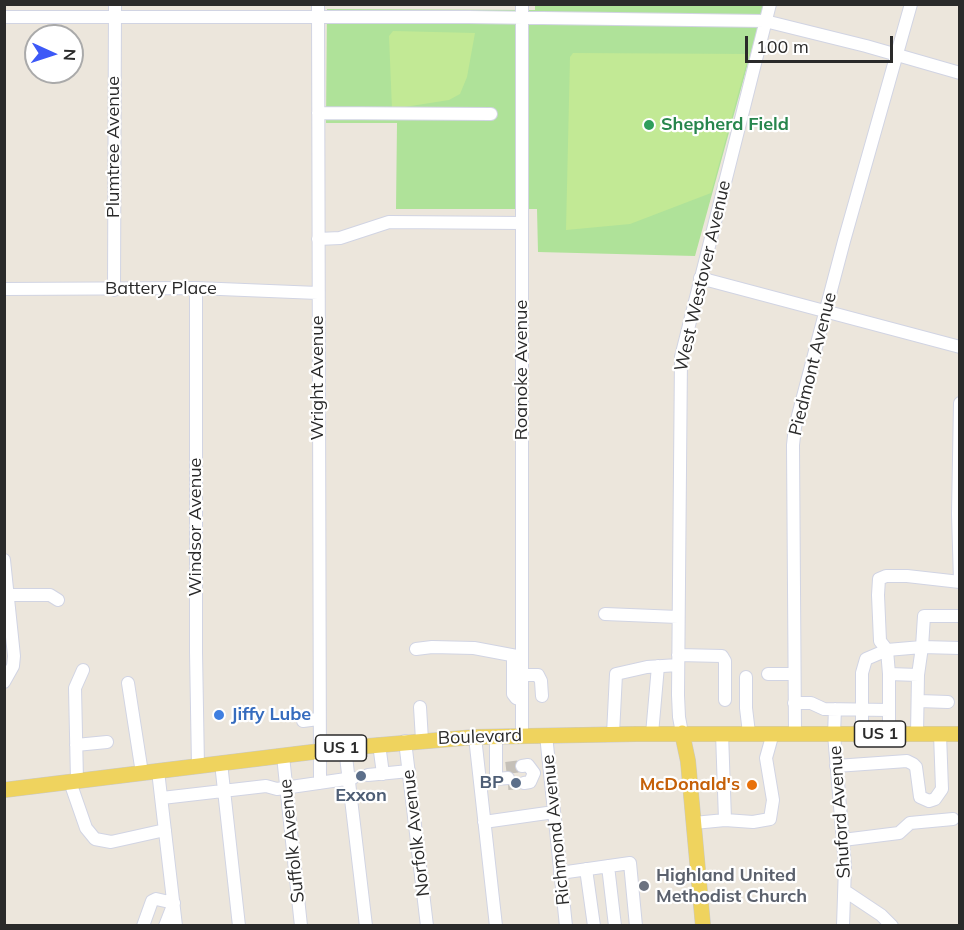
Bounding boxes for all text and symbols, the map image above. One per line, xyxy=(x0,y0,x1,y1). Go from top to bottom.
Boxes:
north arrow xyxy=(24,24,84,84)
scale bar xyxy=(748,24,896,62)
text: 100 m xyxy=(756,35,809,58)
text: N xyxy=(60,48,80,61)
street label: Plumtree Avenue xyxy=(103,76,125,218)
place label: Shepherd Field xyxy=(661,114,789,136)
marker: Shepherd Field xyxy=(642,118,656,132)
street label: West Westover Avenue xyxy=(670,178,736,374)
street label: Battery Place xyxy=(105,278,217,300)
street label: Piedmont Avenue xyxy=(785,290,841,438)
street label: Roanoke Avenue xyxy=(511,300,533,440)
street label: Wright Avenue xyxy=(307,316,329,440)
street label: Windsor Avenue xyxy=(185,458,207,596)
place label: Jiffy Lube xyxy=(231,704,311,726)
marker: Jiffy Lube xyxy=(212,708,226,722)
road number: US 1 xyxy=(854,721,906,747)
street label: Boulevard xyxy=(438,725,522,749)
road number: US 1 xyxy=(316,735,366,761)
street label: Shuford Avenue xyxy=(825,745,855,879)
street label: Richmond Avenue xyxy=(537,754,575,906)
street label: Norfolk Avenue xyxy=(397,768,435,898)
marker: Exxon xyxy=(354,769,368,783)
place label: BP xyxy=(480,772,504,794)
place label: McDonald's xyxy=(640,774,740,796)
marker: BP xyxy=(509,776,523,790)
street label: Suffolk Avenue xyxy=(275,778,309,904)
marker: McDonald's xyxy=(745,778,759,792)
place label: Exxon xyxy=(335,785,387,807)
place label: Highland United Methodist Church xyxy=(656,865,807,908)
marker: Highland United Methodist Church xyxy=(637,879,651,893)

